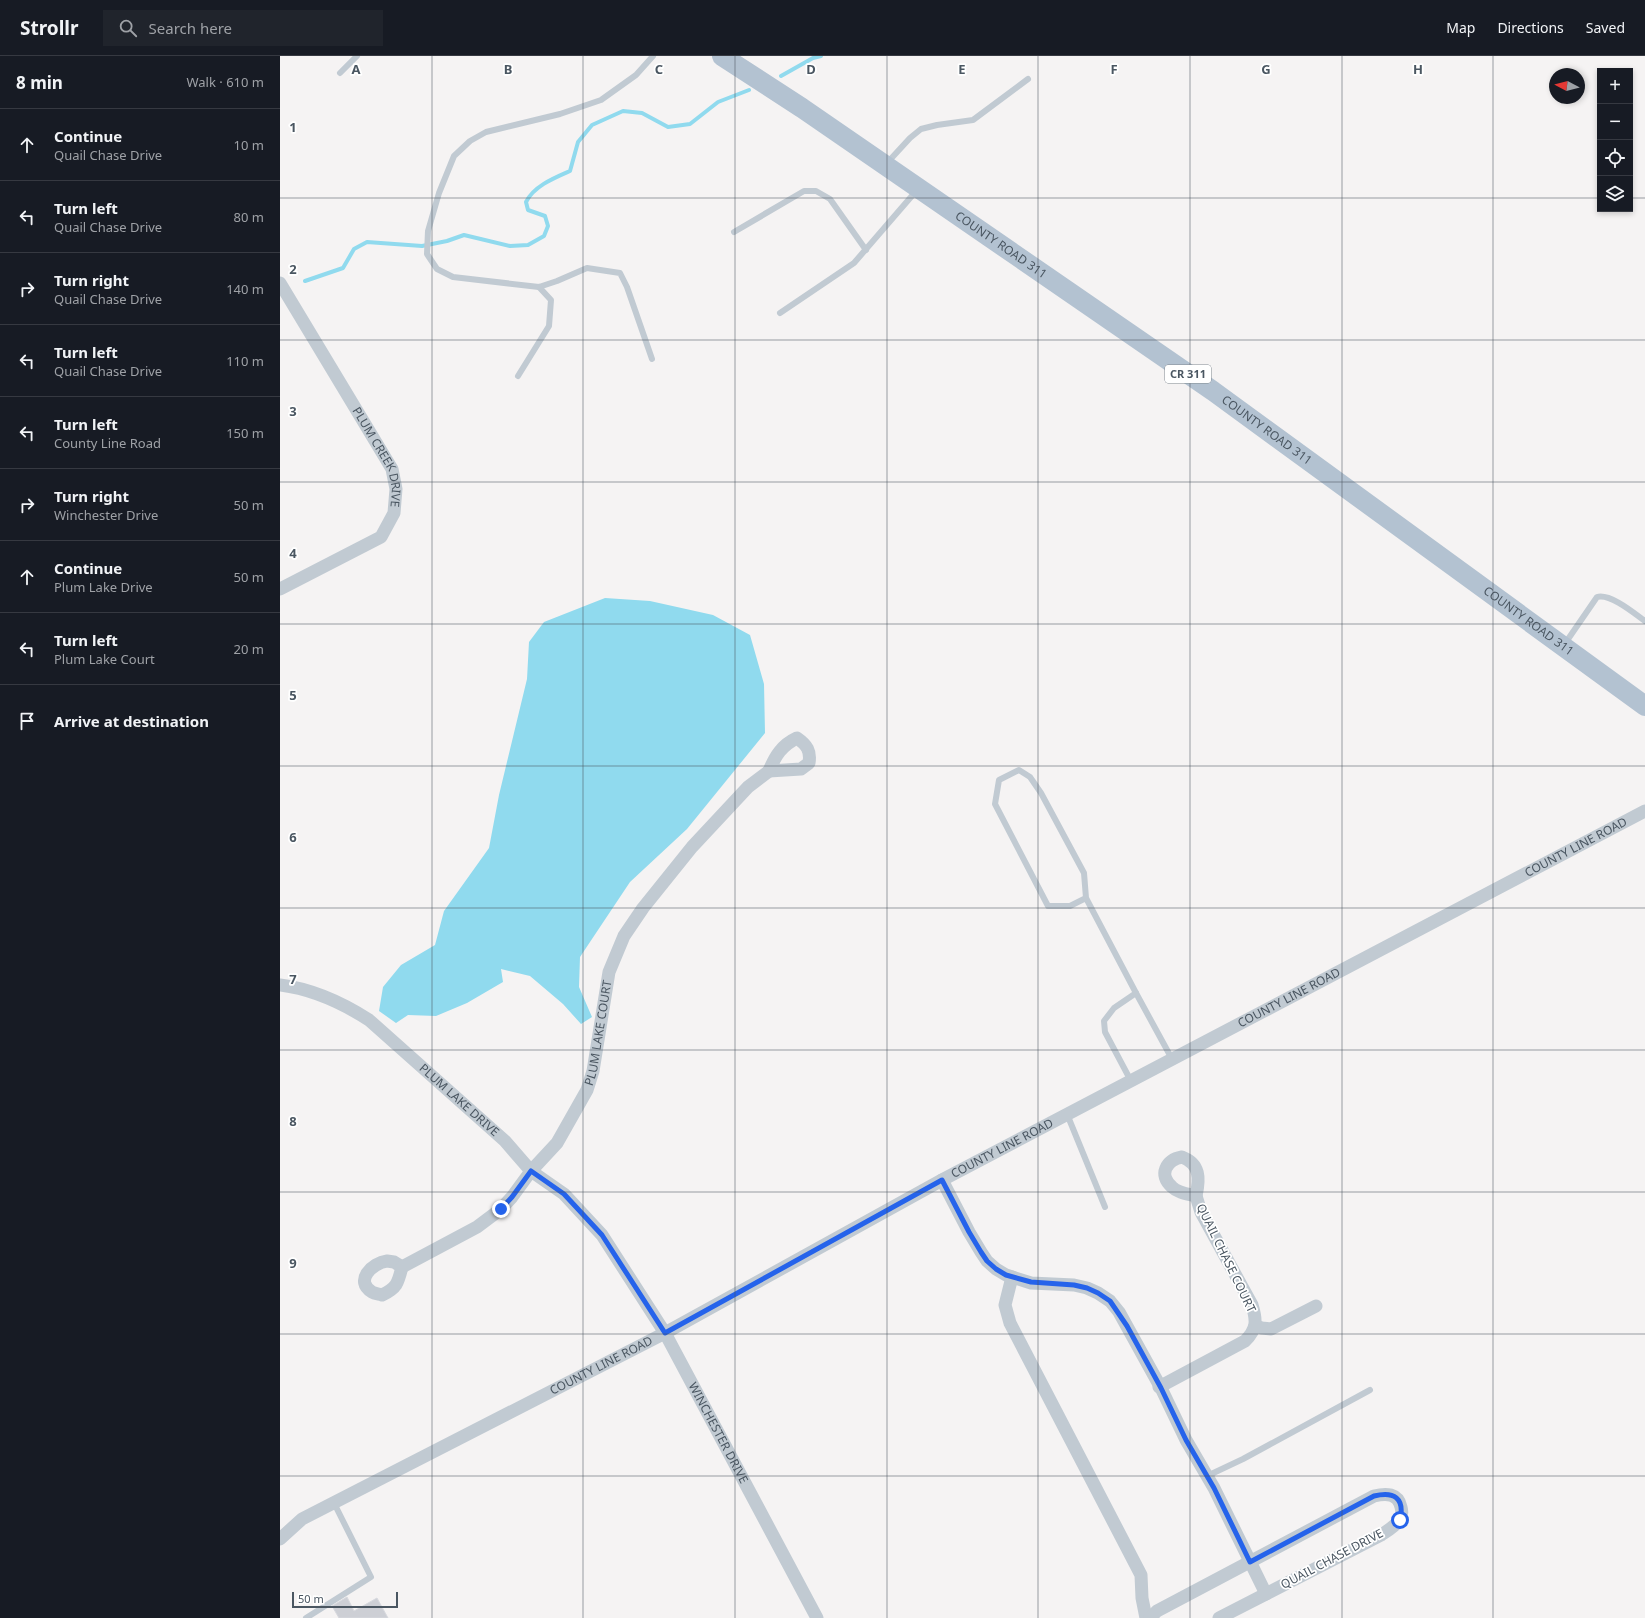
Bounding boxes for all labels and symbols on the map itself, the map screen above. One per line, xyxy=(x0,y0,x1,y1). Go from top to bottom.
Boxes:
text: A xyxy=(352,60,361,78)
text: B xyxy=(504,60,512,78)
text: C xyxy=(655,60,663,78)
text: D xyxy=(806,60,816,78)
text: E xyxy=(958,60,966,78)
text: F xyxy=(1110,60,1118,78)
text: G xyxy=(1261,60,1271,78)
text: H xyxy=(1413,60,1423,78)
north arrow xyxy=(1549,68,1585,104)
text: 1 xyxy=(289,118,297,136)
street label: COUNTY ROAD 311 xyxy=(952,207,1051,282)
text: 2 xyxy=(289,260,297,278)
road number: CR 311 xyxy=(1165,365,1211,383)
street label: COUNTY ROAD 311 xyxy=(1218,391,1316,469)
text: 3 xyxy=(289,402,297,420)
street label: PLUM CREEK DRIVE xyxy=(349,404,405,508)
text: 4 xyxy=(289,544,297,562)
street label: COUNTY ROAD 311 xyxy=(1480,582,1578,659)
text: 5 xyxy=(289,686,297,704)
street label: COUNTY LINE ROAD xyxy=(1521,813,1630,881)
text: 6 xyxy=(289,828,297,846)
street label: COUNTY LINE ROAD xyxy=(1235,963,1343,1031)
text: 7 xyxy=(289,970,297,988)
street label: PLUM LAKE COURT xyxy=(580,978,616,1088)
street label: PLUM LAKE DRIVE xyxy=(416,1060,503,1140)
text: 8 xyxy=(289,1112,297,1130)
street label: COUNTY LINE ROAD xyxy=(948,1114,1056,1182)
route end xyxy=(492,1200,510,1218)
street label: QUAIL CHASE COURT xyxy=(1193,1200,1260,1315)
text: 9 xyxy=(289,1254,297,1272)
street label: COUNTY LINE ROAD xyxy=(547,1332,656,1399)
street label: WINCHESTER DRIVE xyxy=(685,1379,753,1486)
route start xyxy=(1391,1511,1409,1529)
street label: QUAIL CHASE DRIVE xyxy=(1278,1524,1386,1593)
scale bar xyxy=(292,1590,398,1609)

